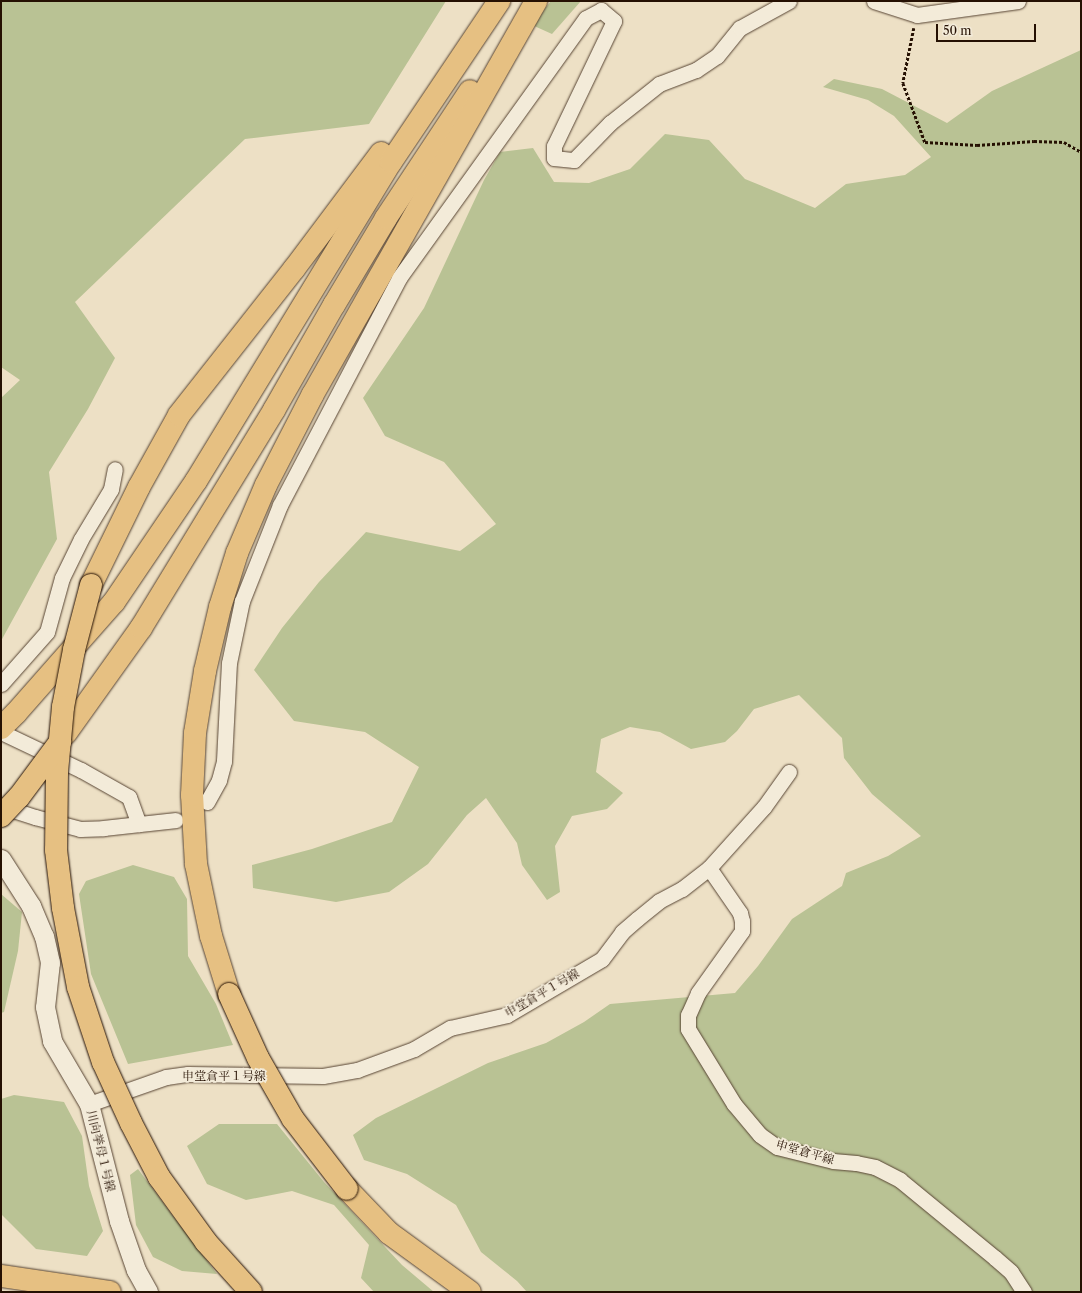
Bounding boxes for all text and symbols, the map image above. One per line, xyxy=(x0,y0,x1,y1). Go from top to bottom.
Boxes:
scale bar xyxy=(938,16,1038,42)
text: 50 m xyxy=(943,23,972,38)
street label: 申堂倉平１号線 xyxy=(502,966,582,1020)
street label: 申堂倉平１号線 xyxy=(182,1069,266,1083)
street label: 川向挙母１号線 xyxy=(84,1109,118,1193)
street label: 申堂倉平線 xyxy=(774,1137,836,1167)

